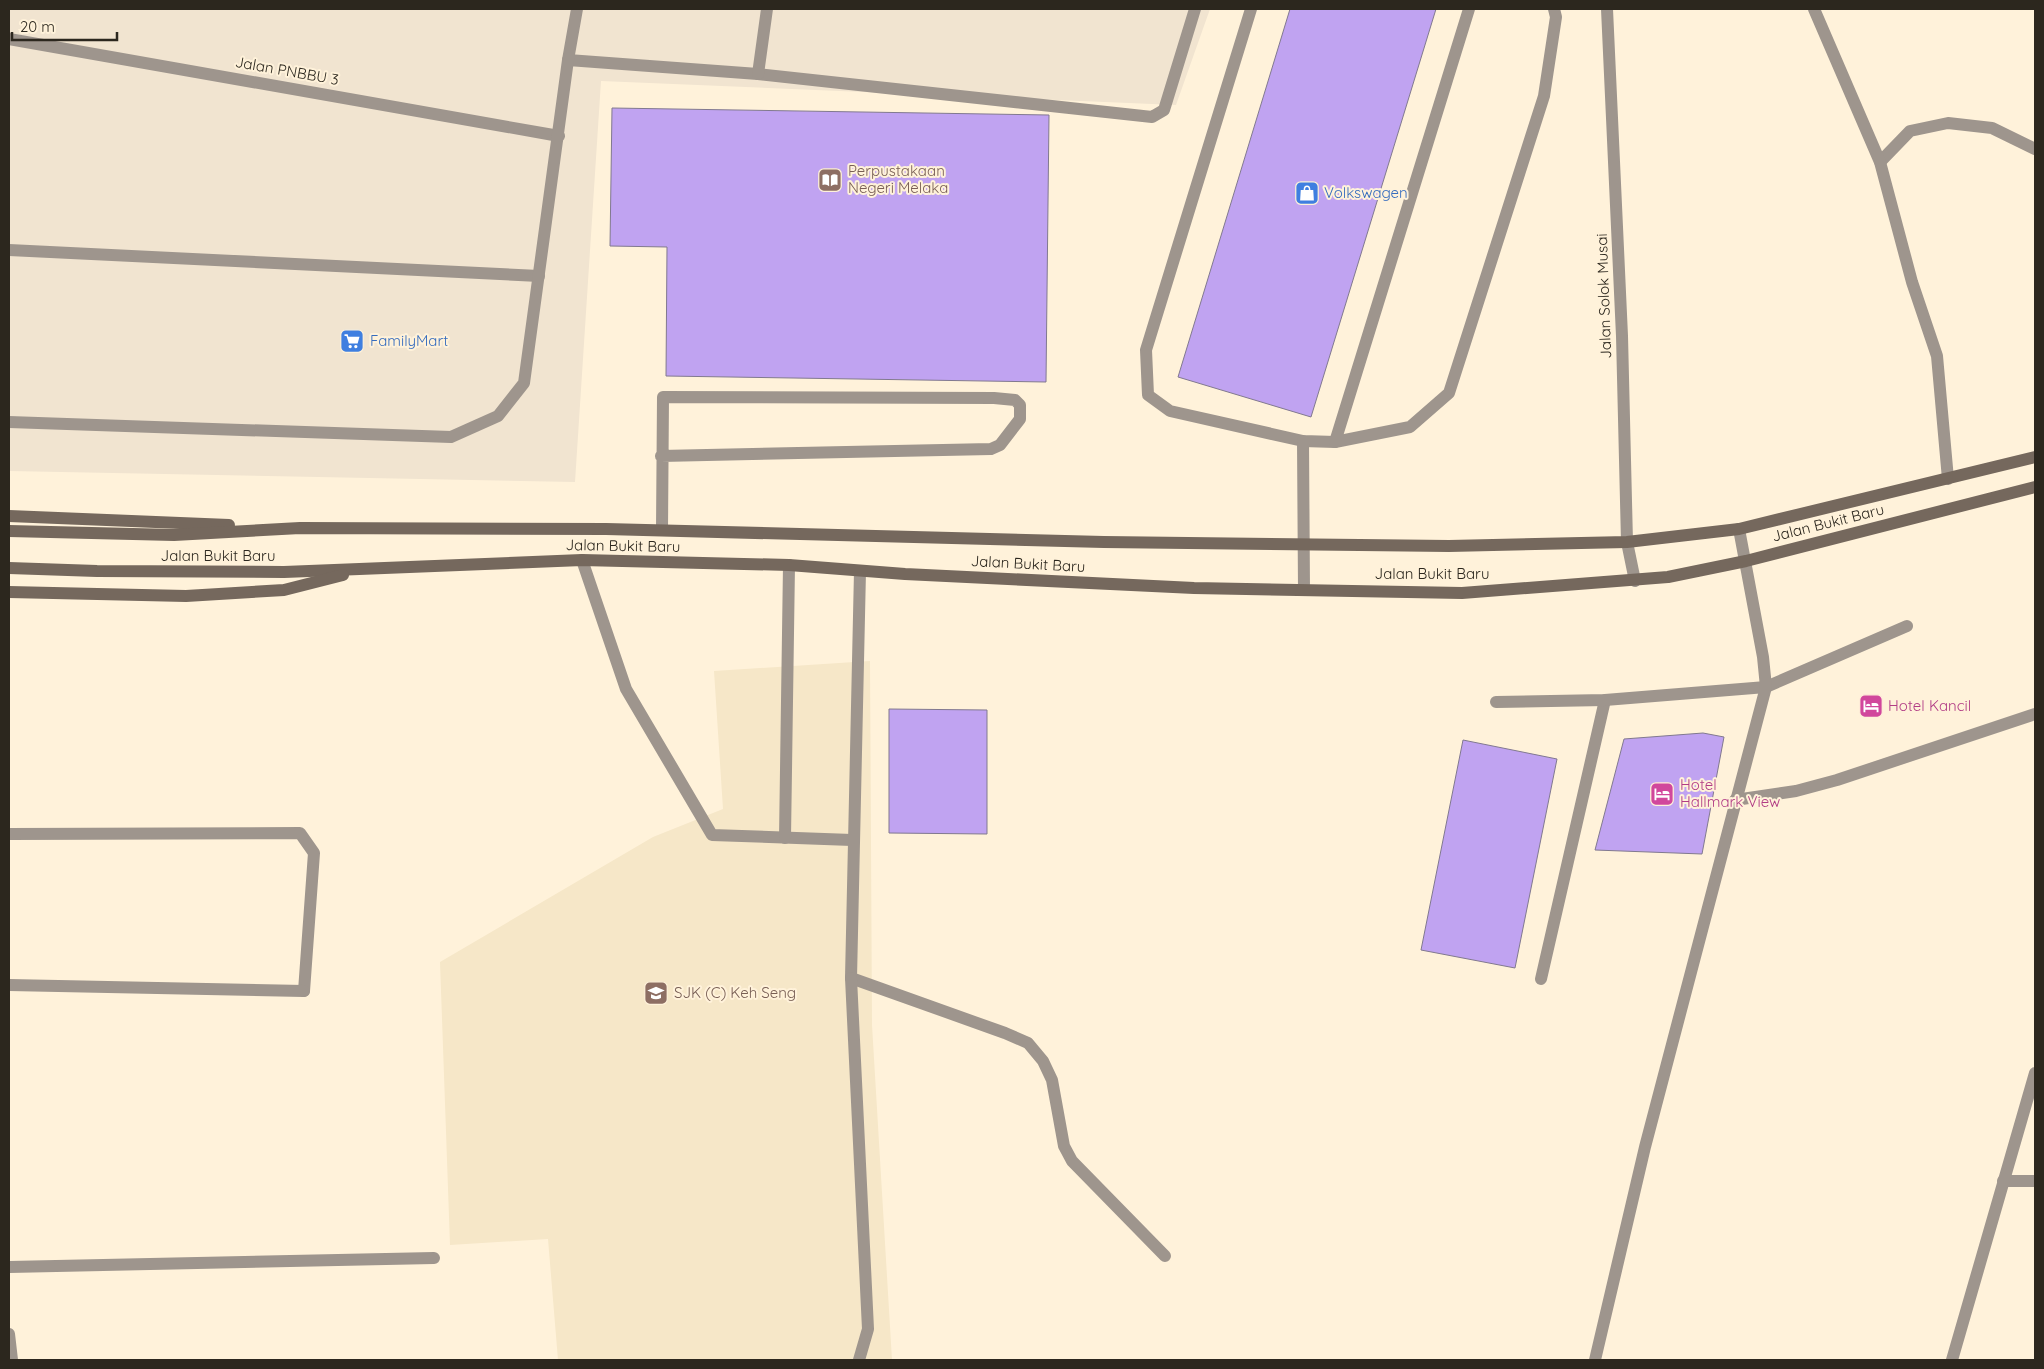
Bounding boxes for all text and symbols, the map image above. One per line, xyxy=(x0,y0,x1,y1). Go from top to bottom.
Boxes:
scale bar xyxy=(12,10,118,42)
text: 20 m xyxy=(20,17,55,36)
street label: Jalan PNBBU 3 xyxy=(234,52,341,89)
place label: Perpustakaan Negeri Melaka xyxy=(848,161,948,197)
library icon: Perpustakaan Negeri Melaka xyxy=(817,167,843,193)
shop icon: Volkswagen xyxy=(1294,180,1320,206)
place label: Volkswagen xyxy=(1324,183,1408,202)
street label: Jalan Solok Musai xyxy=(1592,233,1615,359)
supermarket icon: FamilyMart xyxy=(339,328,365,354)
place label: FamilyMart xyxy=(370,331,448,350)
street label: Jalan Bukit Baru xyxy=(1770,499,1886,546)
street label: Jalan Bukit Baru xyxy=(565,535,681,556)
street label: Jalan Bukit Baru xyxy=(161,546,275,565)
street label: Jalan Bukit Baru xyxy=(970,551,1086,576)
street label: Jalan Bukit Baru xyxy=(1375,564,1489,583)
hotel icon: Hotel Kancil xyxy=(1858,693,1884,719)
place label: Hotel Kancil xyxy=(1888,696,1971,715)
place label: Hotel Hallmark View xyxy=(1680,775,1780,811)
hotel icon: Hotel Hallmark View xyxy=(1649,781,1675,807)
school or university icon: SJK (C) Keh Seng xyxy=(643,980,669,1006)
place label: SJK (C) Keh Seng xyxy=(674,983,796,1002)

